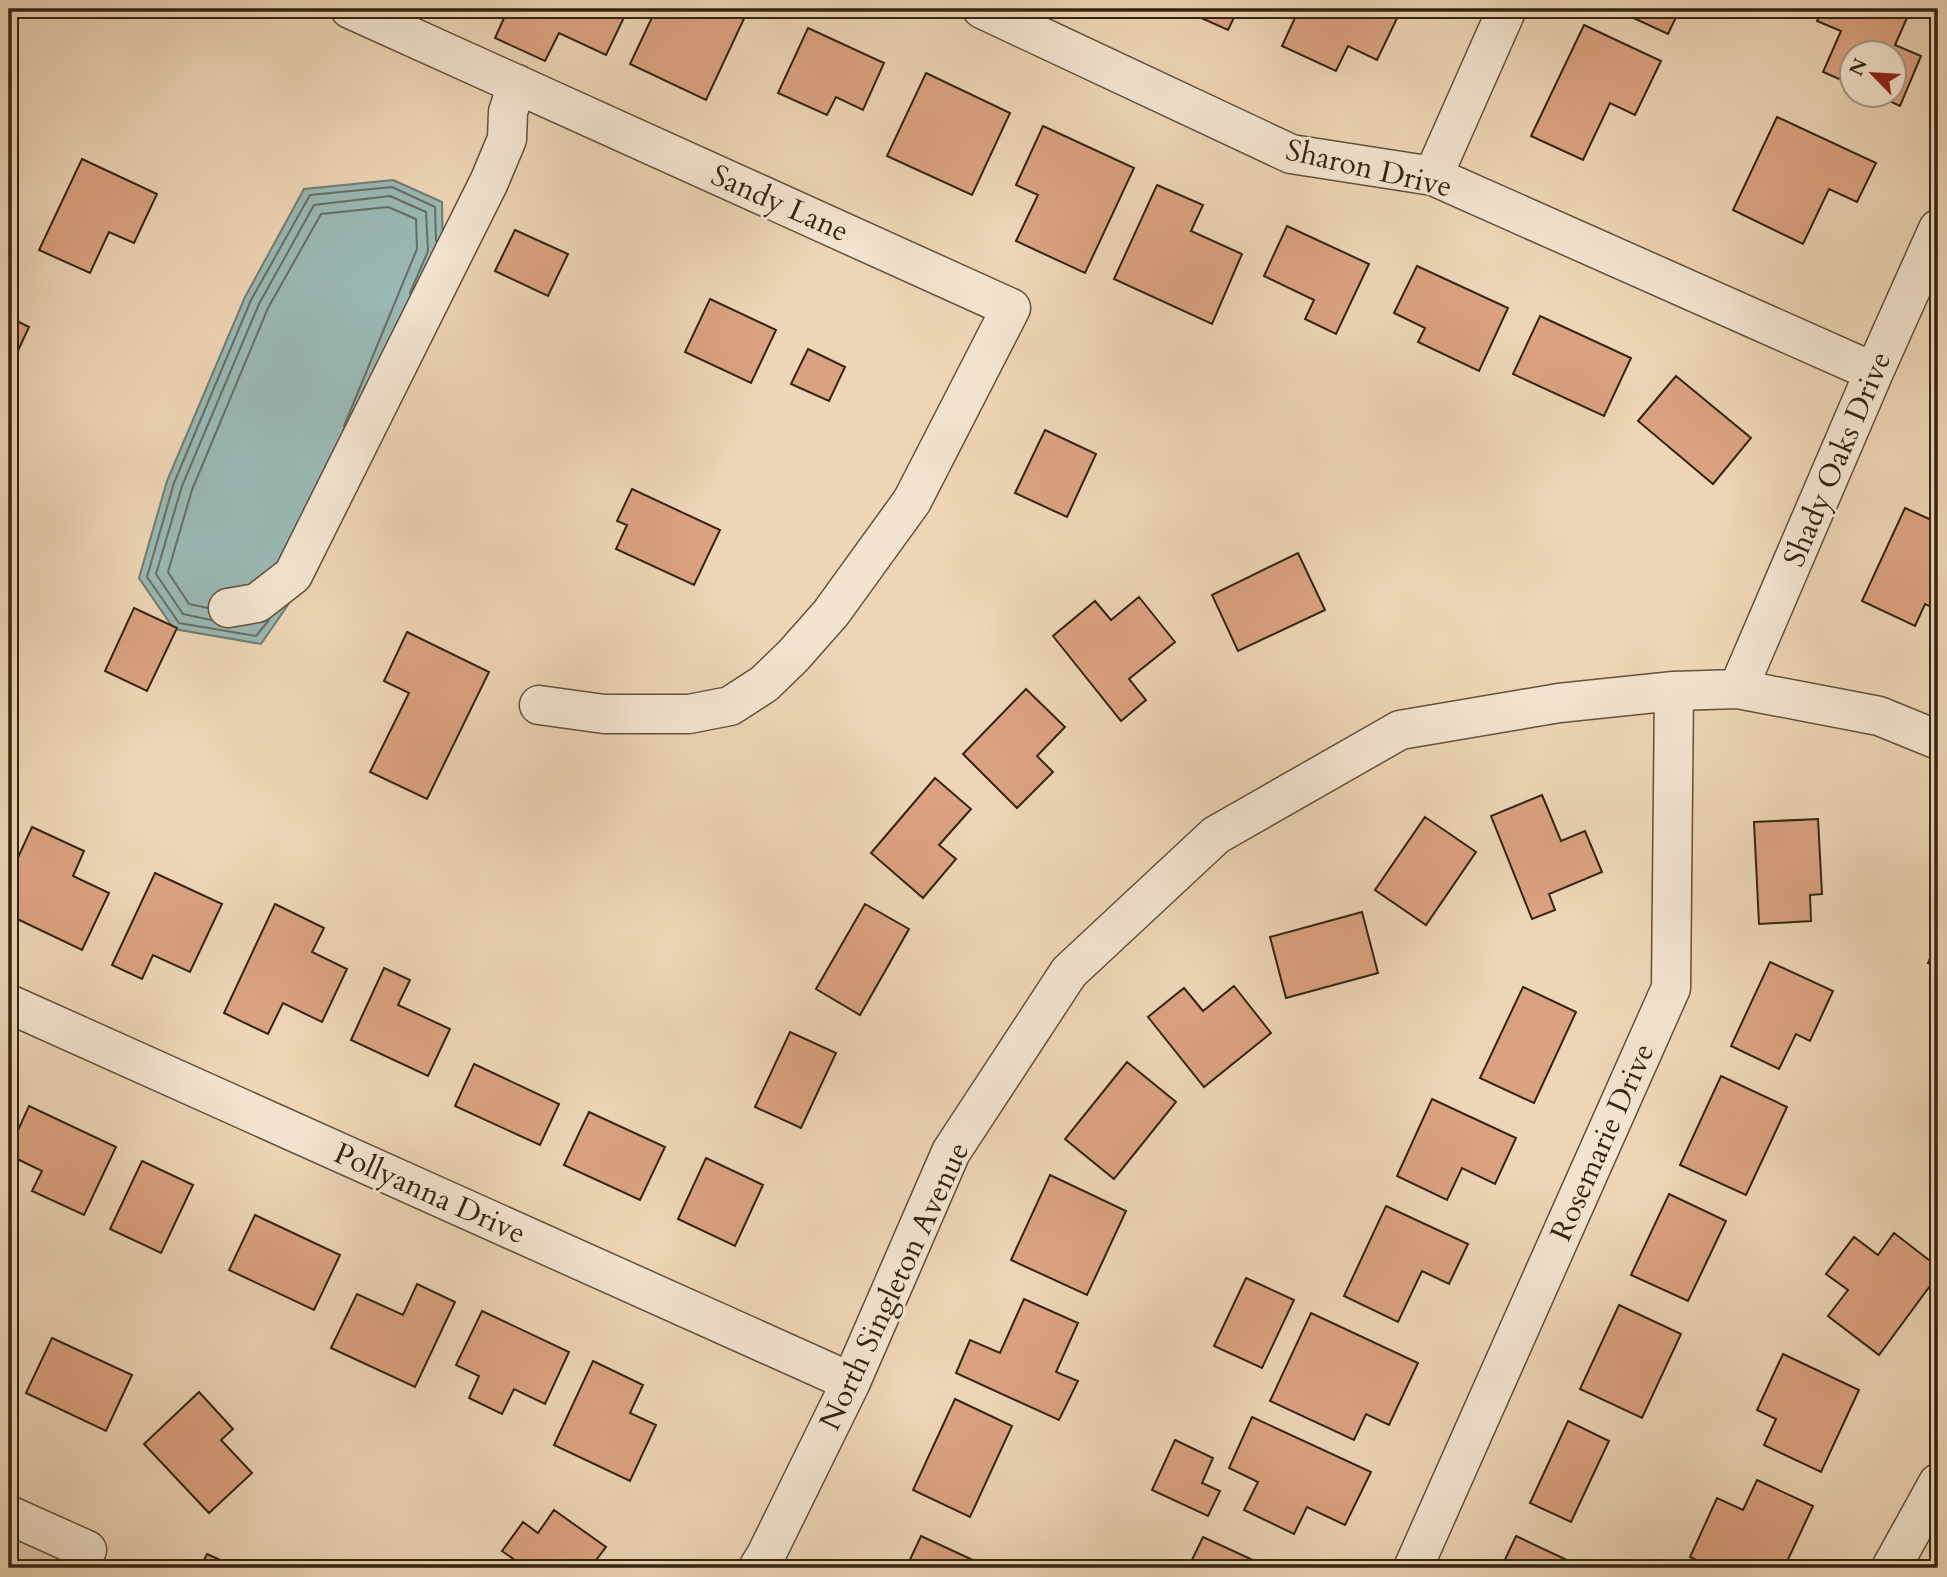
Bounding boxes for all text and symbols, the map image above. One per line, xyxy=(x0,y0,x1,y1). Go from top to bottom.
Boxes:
north arrow xyxy=(1839,38,1909,108)
text: N xyxy=(1843,54,1874,80)
street label: Sharon Drive xyxy=(1282,129,1456,208)
street label: Sandy Lane xyxy=(704,155,855,252)
street label: Shady Oaks Drive xyxy=(1774,345,1901,573)
street label: Rosemarie Drive xyxy=(1540,1037,1664,1248)
street label: Pollyanna Drive xyxy=(327,1133,532,1254)
street label: North Singleton Avenue xyxy=(810,1136,979,1437)

